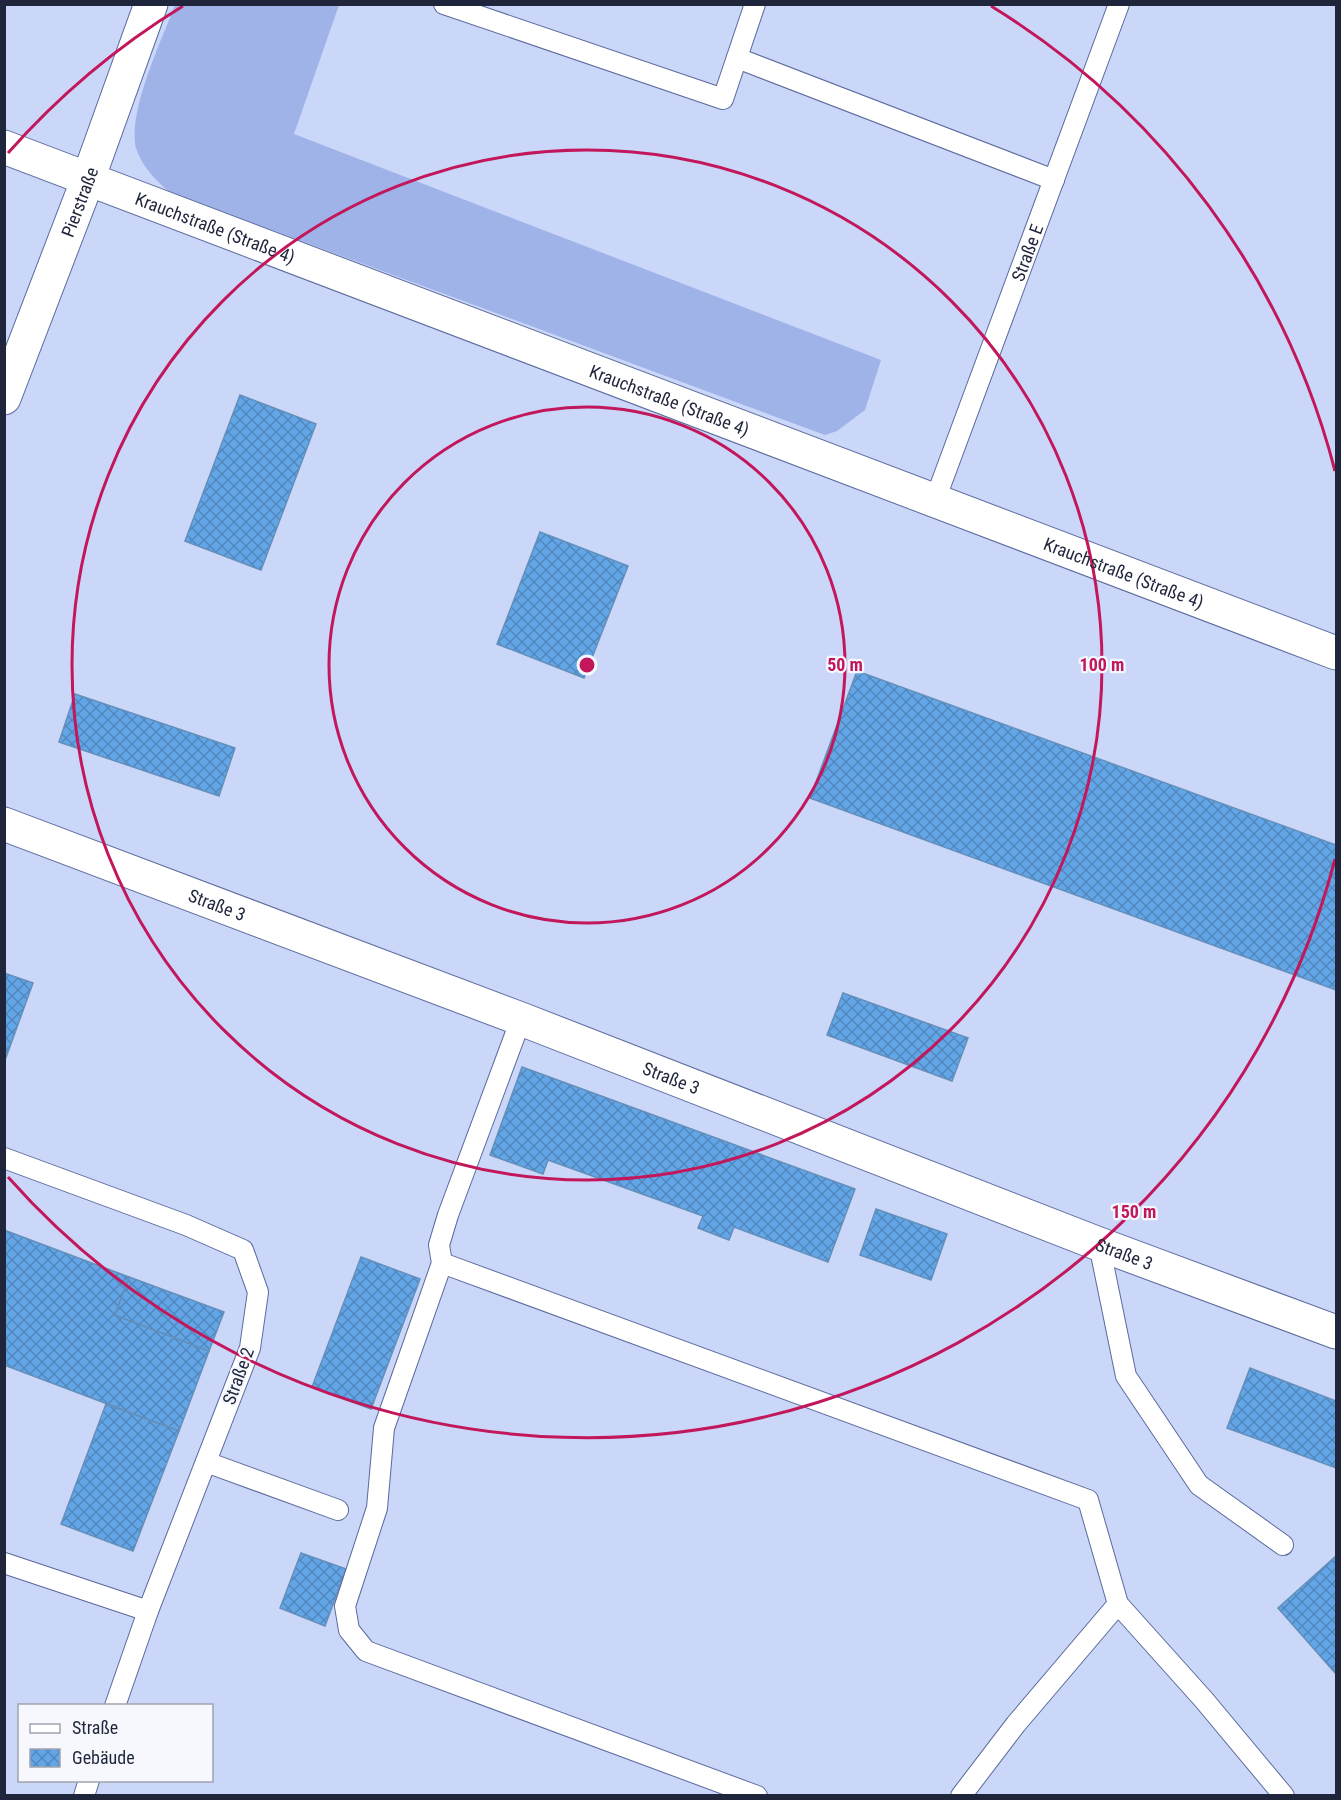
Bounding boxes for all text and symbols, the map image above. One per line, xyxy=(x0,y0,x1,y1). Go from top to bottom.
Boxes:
street label: Pierstraße xyxy=(56,164,102,240)
street label: Krauchstraße (Straße 4) xyxy=(132,187,298,268)
street label: Straße E xyxy=(1007,221,1047,284)
street label: Krauchstraße (Straße 4) xyxy=(587,360,752,441)
street label: Krauchstraße (Straße 4) xyxy=(1041,533,1207,613)
text: 50 m xyxy=(827,654,863,675)
text: 100 m xyxy=(1080,654,1124,675)
centre of rings xyxy=(577,655,597,675)
street label: Straße 3 xyxy=(186,884,249,925)
street label: Straße 3 xyxy=(640,1057,703,1098)
text: 150 m xyxy=(1112,1201,1156,1222)
street label: Straße 3 xyxy=(1093,1233,1156,1274)
street label: Straße 2 xyxy=(218,1344,258,1407)
legend xyxy=(18,1704,213,1782)
text: Straße xyxy=(72,1717,118,1738)
text: Gebäude xyxy=(72,1747,135,1768)

